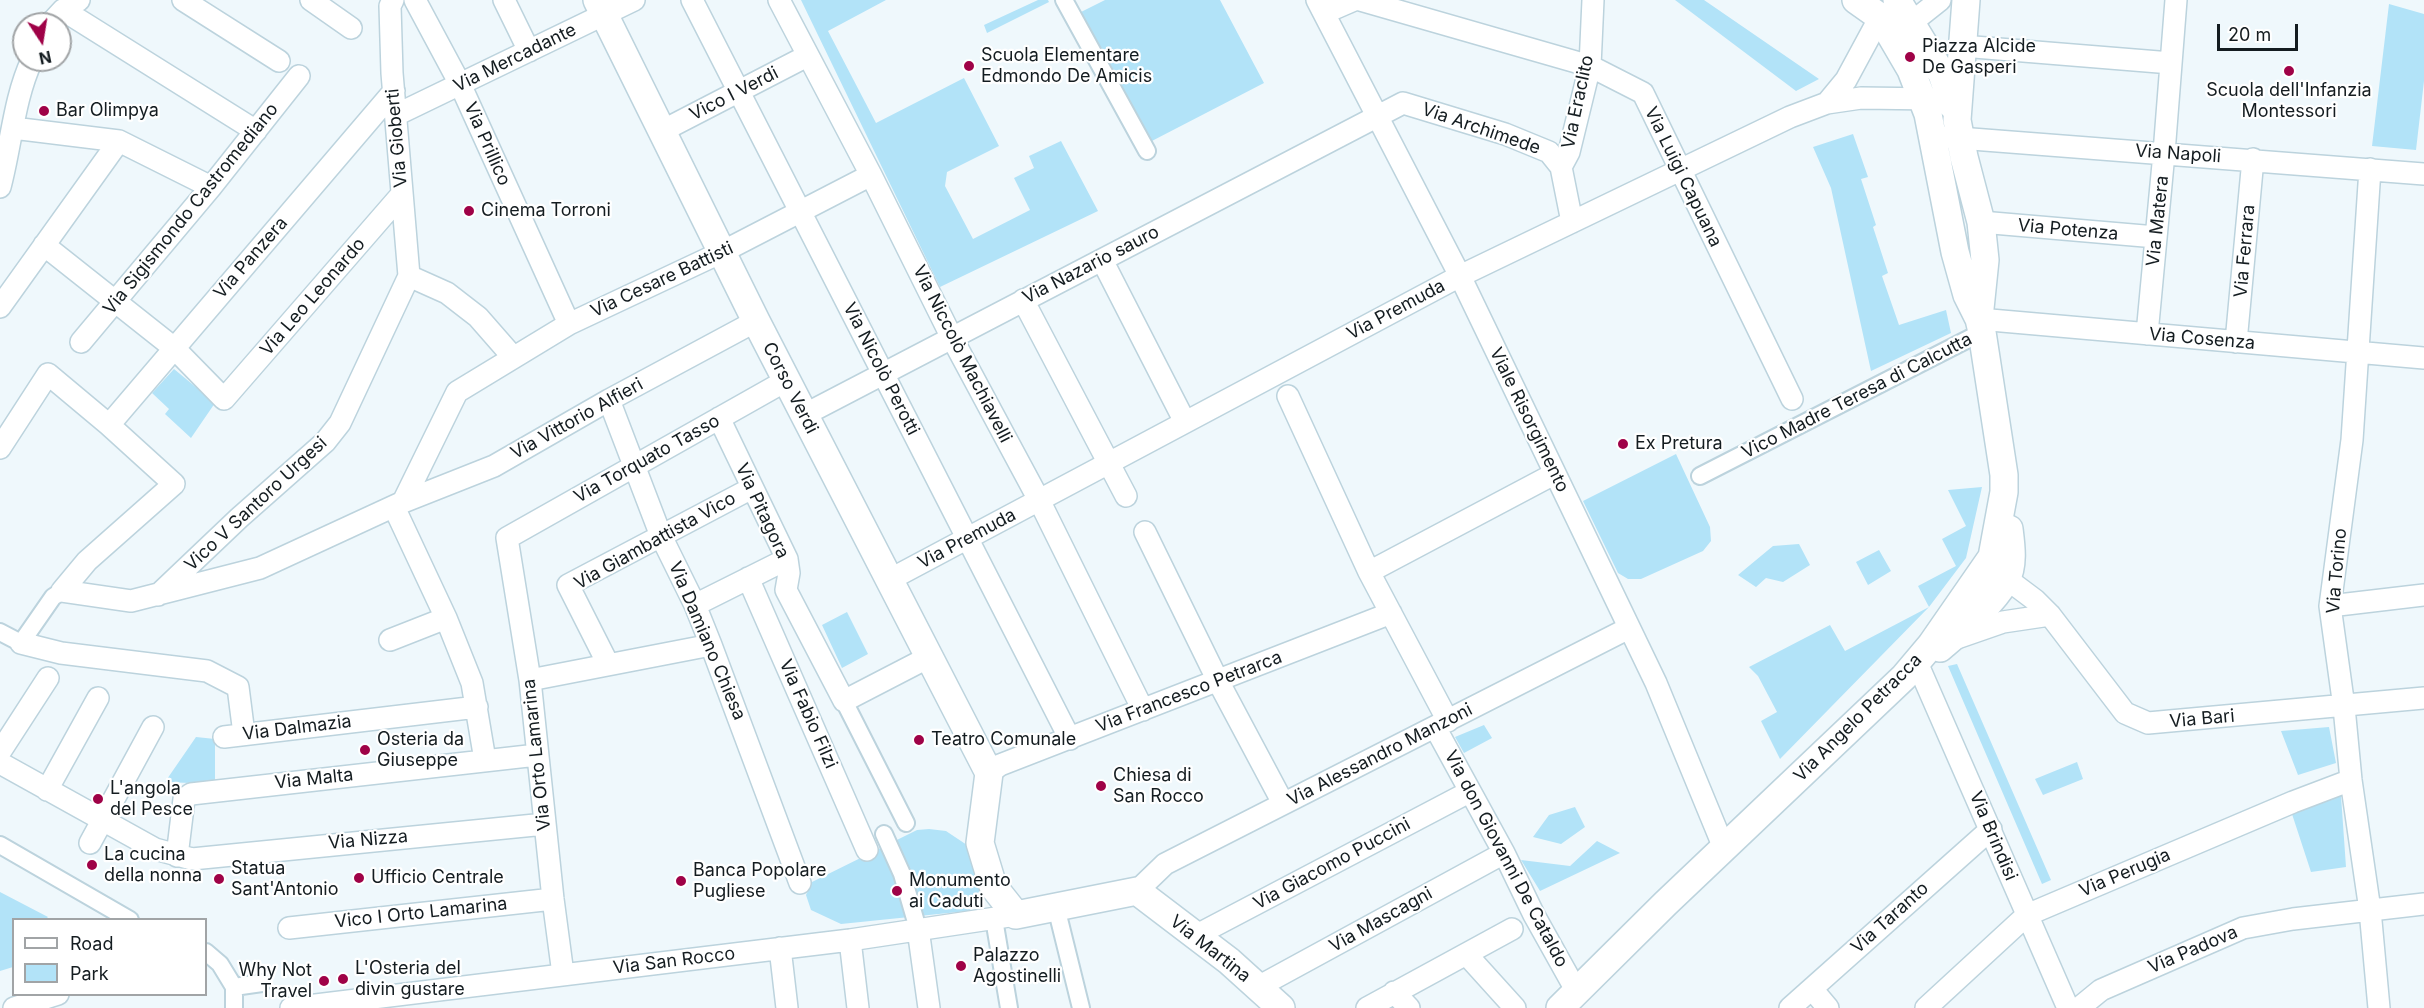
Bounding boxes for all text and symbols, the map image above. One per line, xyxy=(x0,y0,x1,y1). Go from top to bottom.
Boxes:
north arrow xyxy=(12,12,72,72)
scale bar xyxy=(2220,12,2301,50)
street label: Via Mercadante xyxy=(450,19,580,97)
text: 20 m xyxy=(2228,24,2271,45)
place label: Piazza Alcide De Gasperi xyxy=(1922,36,2036,78)
place label: Scuola Elementare Edmondo De Amicis xyxy=(981,45,1152,88)
text: N xyxy=(37,47,53,69)
marker: Piazza Alcide De Gasperi xyxy=(1903,50,1917,64)
street label: Via Eraclito xyxy=(1558,53,1598,151)
marker: Scuola Elementare Edmondo De Amicis xyxy=(962,59,976,73)
street label: Vico I Verdi xyxy=(686,62,782,126)
marker: Scuola dell'Infanzia Montessori xyxy=(2282,64,2296,78)
place label: Scuola dell'Infanzia Montessori xyxy=(2206,80,2372,122)
street label: Via Gioberti xyxy=(382,88,412,188)
street label: Via Sigismondo Castromediano xyxy=(99,99,283,319)
street label: Via Prillico xyxy=(459,99,515,189)
street label: Via Archimede xyxy=(1419,99,1543,159)
place label: Bar Olimpya xyxy=(56,100,159,122)
street label: Via Luigi Capuana xyxy=(1640,103,1726,251)
marker: Bar Olimpya xyxy=(37,104,51,118)
street label: Via Napoli xyxy=(2134,140,2222,168)
street label: Via Matera xyxy=(2142,174,2174,268)
place label: Cinema Torroni xyxy=(481,200,611,222)
marker: Cinema Torroni xyxy=(462,204,476,218)
street label: Via Ferrara xyxy=(2230,204,2260,298)
street label: Via Panzera xyxy=(210,213,292,303)
street label: Via Potenza xyxy=(2017,215,2119,245)
street label: Via Nazario sauro xyxy=(1019,221,1163,309)
street label: Via Leo Leonardo xyxy=(256,234,370,360)
street label: Via Cesare Battisti xyxy=(587,238,737,322)
street label: Via Niccolò Machiavelli xyxy=(908,262,1016,446)
street label: Via Premuda xyxy=(1343,275,1449,345)
street label: Via Nicolò Perotti xyxy=(838,299,924,439)
street label: Via Cosenza xyxy=(2148,324,2256,354)
street label: Vico Madre Teresa di Calcutta xyxy=(1738,328,1976,464)
street label: Corso Verdi xyxy=(758,339,822,437)
street label: Viale Risorgimento xyxy=(1485,344,1573,496)
street label: Via Vittorio Alfieri xyxy=(507,374,647,464)
street label: Via Torquato Tasso xyxy=(570,410,724,508)
street label: Vico V Santoro Urgesi xyxy=(180,432,332,576)
place label: Ex Pretura xyxy=(1635,433,1723,455)
marker: Ex Pretura xyxy=(1616,437,1630,451)
street label: Via Pitagora xyxy=(731,460,793,562)
street label: Via Giambattista Vico xyxy=(571,488,739,594)
street label: Via Premuda xyxy=(914,504,1020,574)
street label: Via Torino xyxy=(2323,527,2351,615)
street label: Via Damiano Chiesa xyxy=(664,559,750,723)
street label: Via Francesco Petrarca xyxy=(1093,646,1285,738)
street label: Via Angelo Petracca xyxy=(1789,649,1927,787)
street label: Via Fabio Filzi xyxy=(774,656,842,772)
street label: Via Orto Lamarina xyxy=(518,678,556,832)
street label: Via Alessandro Manzoni xyxy=(1284,699,1476,811)
street label: Via Bari xyxy=(2169,705,2235,733)
street label: Via Dalmazia xyxy=(241,711,353,745)
place label: Osteria da Giuseppe xyxy=(377,729,464,771)
place label: Teatro Comunale xyxy=(931,729,1076,751)
marker: Teatro Comunale xyxy=(912,733,926,747)
marker: Osteria da Giuseppe xyxy=(358,743,372,757)
street label: Via don Giovanni De Cataldo xyxy=(1440,747,1572,971)
street label: Via Malta xyxy=(274,764,354,794)
place label: Chiesa di San Rocco xyxy=(1113,765,1204,808)
place label: L'angola del Pesce xyxy=(110,778,193,820)
marker: Chiesa di San Rocco xyxy=(1094,779,1108,793)
street label: Via Brindisi xyxy=(1964,788,2022,884)
marker: L'angola del Pesce xyxy=(91,792,105,806)
street label: Via Giacomo Puccini xyxy=(1250,813,1414,915)
street label: Via Nizza xyxy=(327,826,409,854)
place label: La cucina della nonna xyxy=(104,844,202,886)
street label: Via Perugia xyxy=(2076,844,2174,902)
marker: La cucina della nonna xyxy=(85,858,99,872)
place label: Statua Sant'Antonio xyxy=(231,858,338,900)
place label: Banca Popolare Pugliese xyxy=(693,860,827,902)
place label: Ufficio Centrale xyxy=(371,867,504,889)
place label: Monumento ai Caduti xyxy=(909,870,1011,912)
marker: Ufficio Centrale xyxy=(352,871,366,885)
marker: Statua Sant'Antonio xyxy=(212,872,226,886)
marker: Banca Popolare Pugliese xyxy=(674,874,688,888)
street label: Via Taranto xyxy=(1847,878,1933,958)
street label: Via Mascagni xyxy=(1326,883,1436,957)
marker: Monumento ai Caduti xyxy=(890,884,904,898)
street label: Vico I Orto Lamarina xyxy=(334,893,508,933)
street label: Via Martina xyxy=(1165,911,1255,987)
legend xyxy=(12,918,207,996)
street label: Via Padova xyxy=(2145,921,2241,979)
text: Road xyxy=(70,933,113,954)
street label: Via San Rocco xyxy=(612,943,736,979)
place label: Palazzo Agostinelli xyxy=(973,945,1061,988)
place label: L'Osteria del divin gustare xyxy=(355,958,465,1000)
marker: Palazzo Agostinelli xyxy=(954,959,968,973)
place label: Why Not Travel xyxy=(238,960,312,1002)
text: Park xyxy=(70,963,109,984)
marker: L'Osteria del divin gustare xyxy=(336,972,350,986)
marker: Why Not Travel xyxy=(317,974,331,988)

